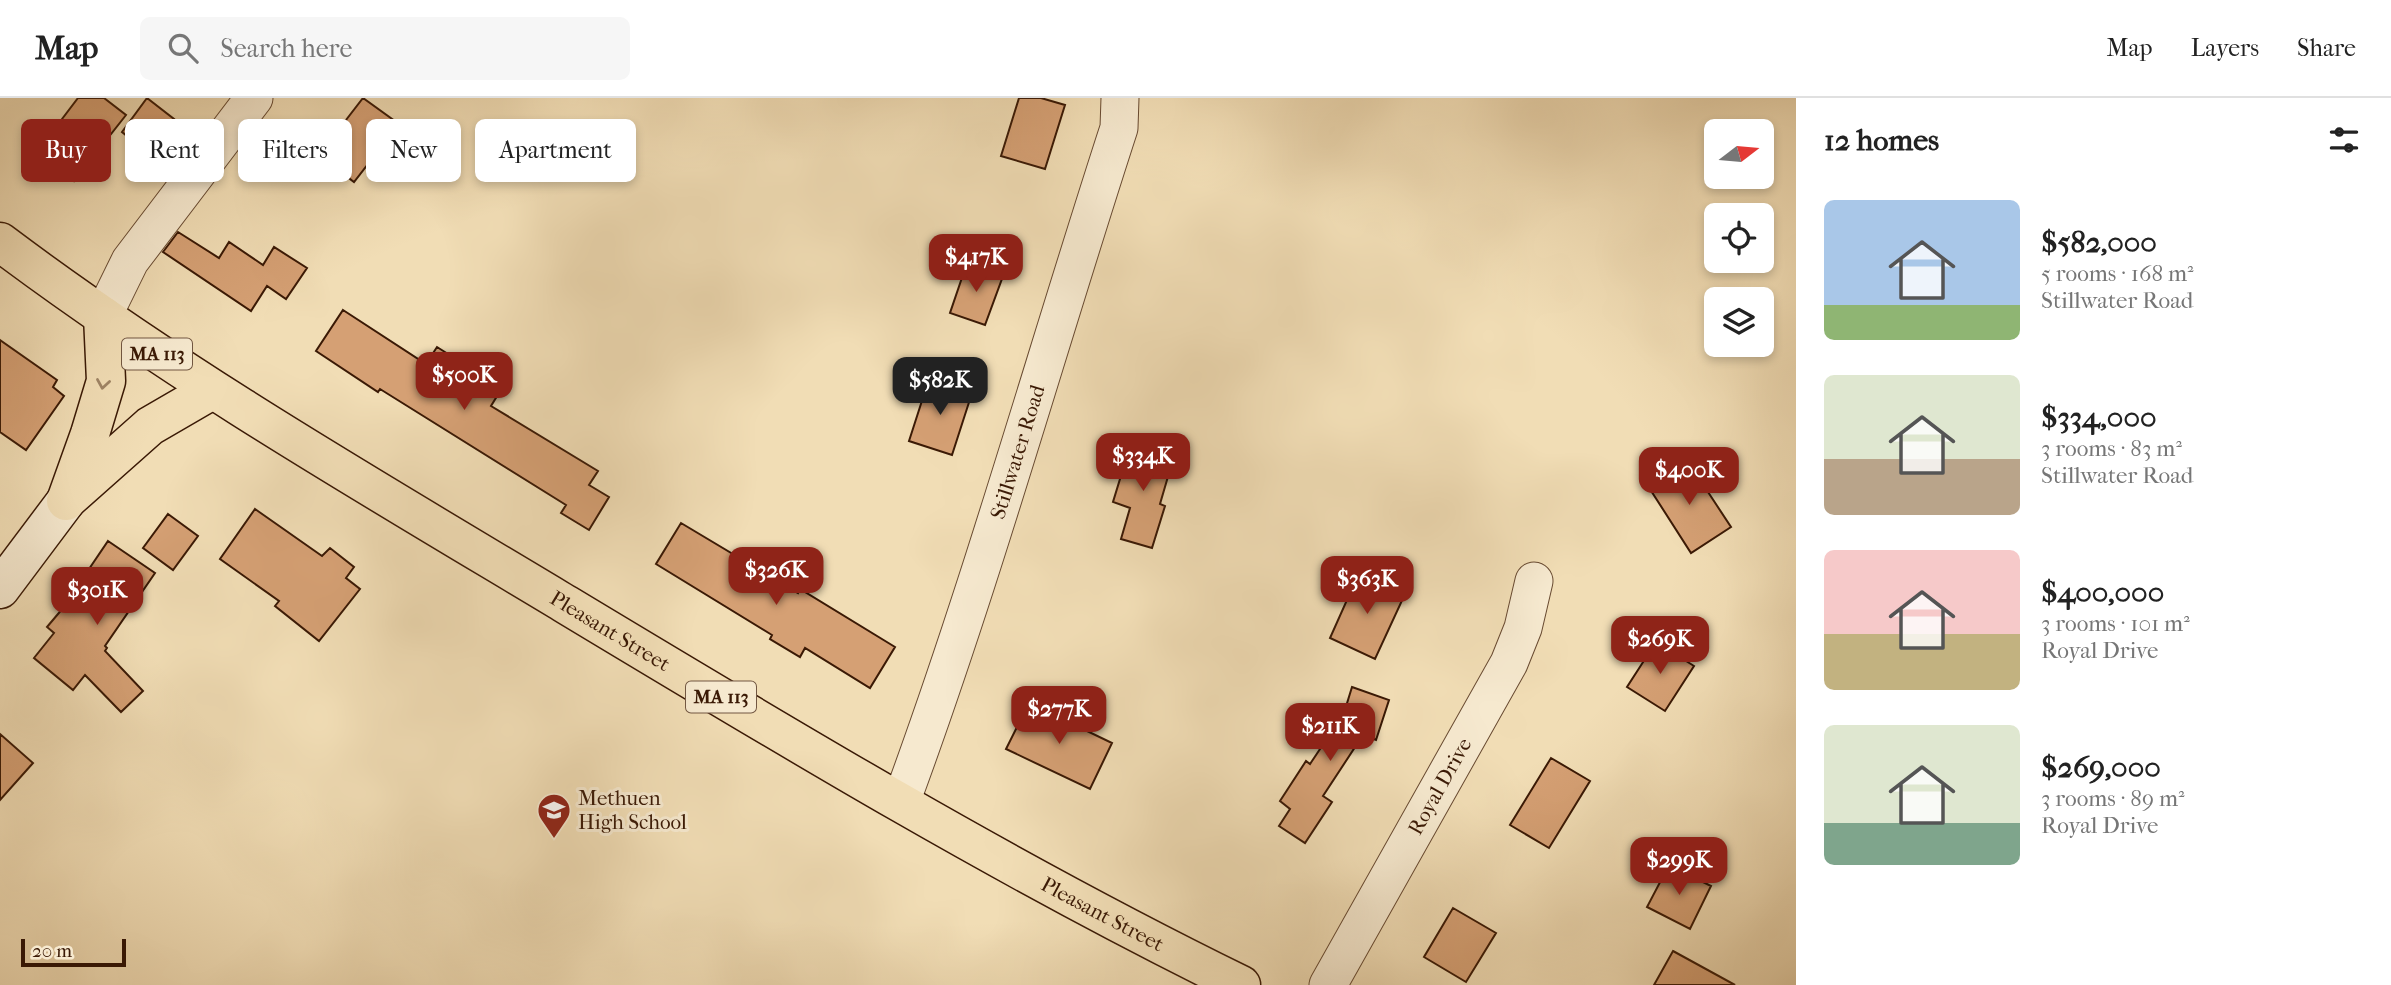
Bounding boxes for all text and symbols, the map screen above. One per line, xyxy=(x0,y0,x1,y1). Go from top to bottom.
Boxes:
search box xyxy=(140,17,630,80)
text: Map xyxy=(35,29,98,68)
icon: search xyxy=(164,29,202,67)
text: Search here xyxy=(220,33,352,64)
text: Map xyxy=(2107,34,2153,62)
text: Layers xyxy=(2191,34,2259,62)
text: Share xyxy=(2297,34,2356,62)
chip: Buy xyxy=(21,119,111,182)
chip: Rent xyxy=(125,119,224,182)
chip: Filters xyxy=(238,119,352,182)
chip: New xyxy=(366,119,461,182)
chip: Apartment xyxy=(475,119,636,182)
north arrow xyxy=(1704,119,1774,189)
map controls xyxy=(1704,119,1774,357)
icon: filters xyxy=(2325,121,2363,159)
text: 12 homes xyxy=(1824,123,1939,158)
button: locate xyxy=(1704,203,1774,273)
text: $582,000 xyxy=(2041,225,2157,260)
icon: home xyxy=(1880,228,1964,312)
pin: $417K xyxy=(927,234,1025,294)
text: $417K xyxy=(945,243,1007,270)
text: 5 rooms · 168 m² xyxy=(2041,260,2194,287)
button: layers xyxy=(1704,287,1774,357)
text: Stillwater Road xyxy=(2041,287,2193,314)
road number: MA 113 xyxy=(122,338,192,370)
pin: $500K xyxy=(415,352,513,412)
pin: $582K xyxy=(891,358,989,417)
text: $500K xyxy=(432,361,496,388)
text: $582K xyxy=(909,366,971,393)
one-way arrow xyxy=(96,378,111,390)
street label: Stillwater Road xyxy=(985,381,1050,522)
text: $334,000 xyxy=(2041,400,2157,435)
icon: home xyxy=(1880,403,1964,487)
pin: $334K xyxy=(1094,434,1192,493)
text: 3 rooms · 83 m² xyxy=(2041,435,2182,462)
text: $334K xyxy=(1112,442,1174,469)
pin: $400K xyxy=(1640,448,1738,507)
text: $400K xyxy=(1655,456,1723,483)
text: Stillwater Road xyxy=(2041,462,2193,489)
pin: $326K xyxy=(727,547,825,607)
text: $326K xyxy=(744,556,808,583)
pin: $363K xyxy=(1318,556,1416,616)
text: $363K xyxy=(1337,565,1397,592)
pin: $301K xyxy=(48,568,146,627)
text: $400,000 xyxy=(2041,575,2164,610)
text: $301K xyxy=(67,576,127,603)
icon: home xyxy=(1880,578,1964,662)
street label: Pleasant Street xyxy=(546,586,675,676)
text: 3 rooms · 101 m² xyxy=(2041,610,2190,637)
pin: $269K xyxy=(1611,616,1709,676)
text: $269K xyxy=(1627,625,1693,652)
text: Royal Drive xyxy=(2041,637,2158,664)
road number: MA 113 xyxy=(686,682,756,712)
pin: $277K xyxy=(1010,686,1108,746)
text: $277K xyxy=(1027,695,1091,722)
pin: $211K xyxy=(1281,704,1379,763)
text: $211K xyxy=(1301,712,1359,739)
street label: Royal Drive xyxy=(1403,734,1476,839)
text: $269,000 xyxy=(2041,750,2161,785)
icon: home xyxy=(1880,753,1964,837)
text: 3 rooms · 89 m² xyxy=(2041,785,2185,812)
place label: Methuen High School xyxy=(578,786,687,834)
school or university icon: Methuen High School xyxy=(535,791,573,840)
text: Royal Drive xyxy=(2041,812,2158,839)
pin: $299K xyxy=(1630,838,1728,897)
text: $299K xyxy=(1646,846,1712,873)
street label: Pleasant Street xyxy=(1037,872,1168,957)
scale bar xyxy=(21,936,126,968)
text: 20 m xyxy=(32,940,72,962)

